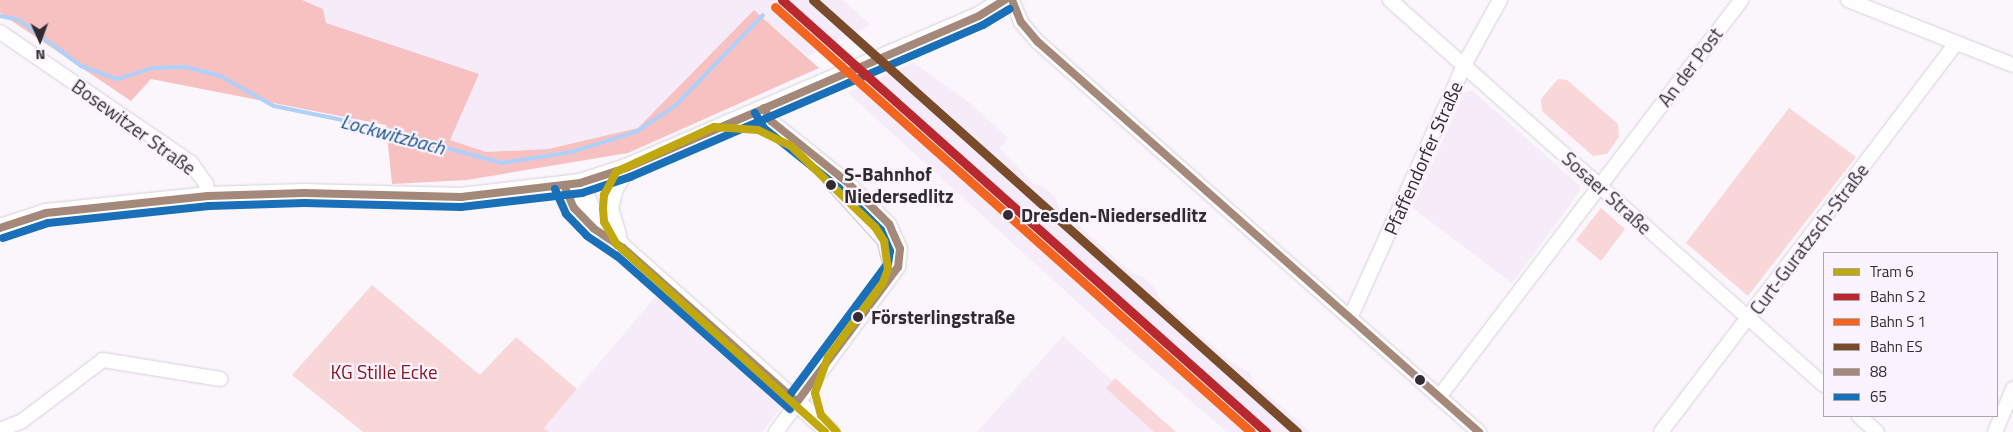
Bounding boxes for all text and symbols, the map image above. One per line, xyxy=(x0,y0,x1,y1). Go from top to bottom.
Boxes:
north arrow xyxy=(15,15,65,65)
street label: An der Post xyxy=(1653,23,1727,111)
text: N xyxy=(35,45,46,66)
street label: Bosewitzer Straße xyxy=(68,74,200,180)
street label: Pfaffendorfer Straße xyxy=(1379,78,1467,238)
water label: Lockwitzbach xyxy=(338,109,448,159)
street label: Sosaer Straße xyxy=(1558,147,1656,239)
street label: Curt-Guratzsch-Straße xyxy=(1745,159,1873,319)
place label: S-Bahnhof Niedersedlitz xyxy=(844,163,954,207)
marker: S-Bahnhof Niedersedlitz xyxy=(822,176,840,194)
place label: Dresden-Niedersedlitz xyxy=(1021,204,1207,226)
marker: Dresden-Niedersedlitz xyxy=(999,206,1017,224)
legend xyxy=(1823,252,1998,417)
text: Tram 6 xyxy=(1870,260,1914,283)
text: Bahn S 2 xyxy=(1870,285,1926,308)
place label: Försterlingstraße xyxy=(871,306,1015,328)
marker: Försterlingstraße xyxy=(849,308,867,326)
text: Bahn S 1 xyxy=(1870,310,1926,333)
text: Bahn ES xyxy=(1870,335,1923,358)
text: 88 xyxy=(1870,360,1887,383)
park label: KG Stille Ecke xyxy=(331,361,437,383)
unlabelled marker xyxy=(1415,375,1425,385)
text: 65 xyxy=(1870,385,1887,408)

